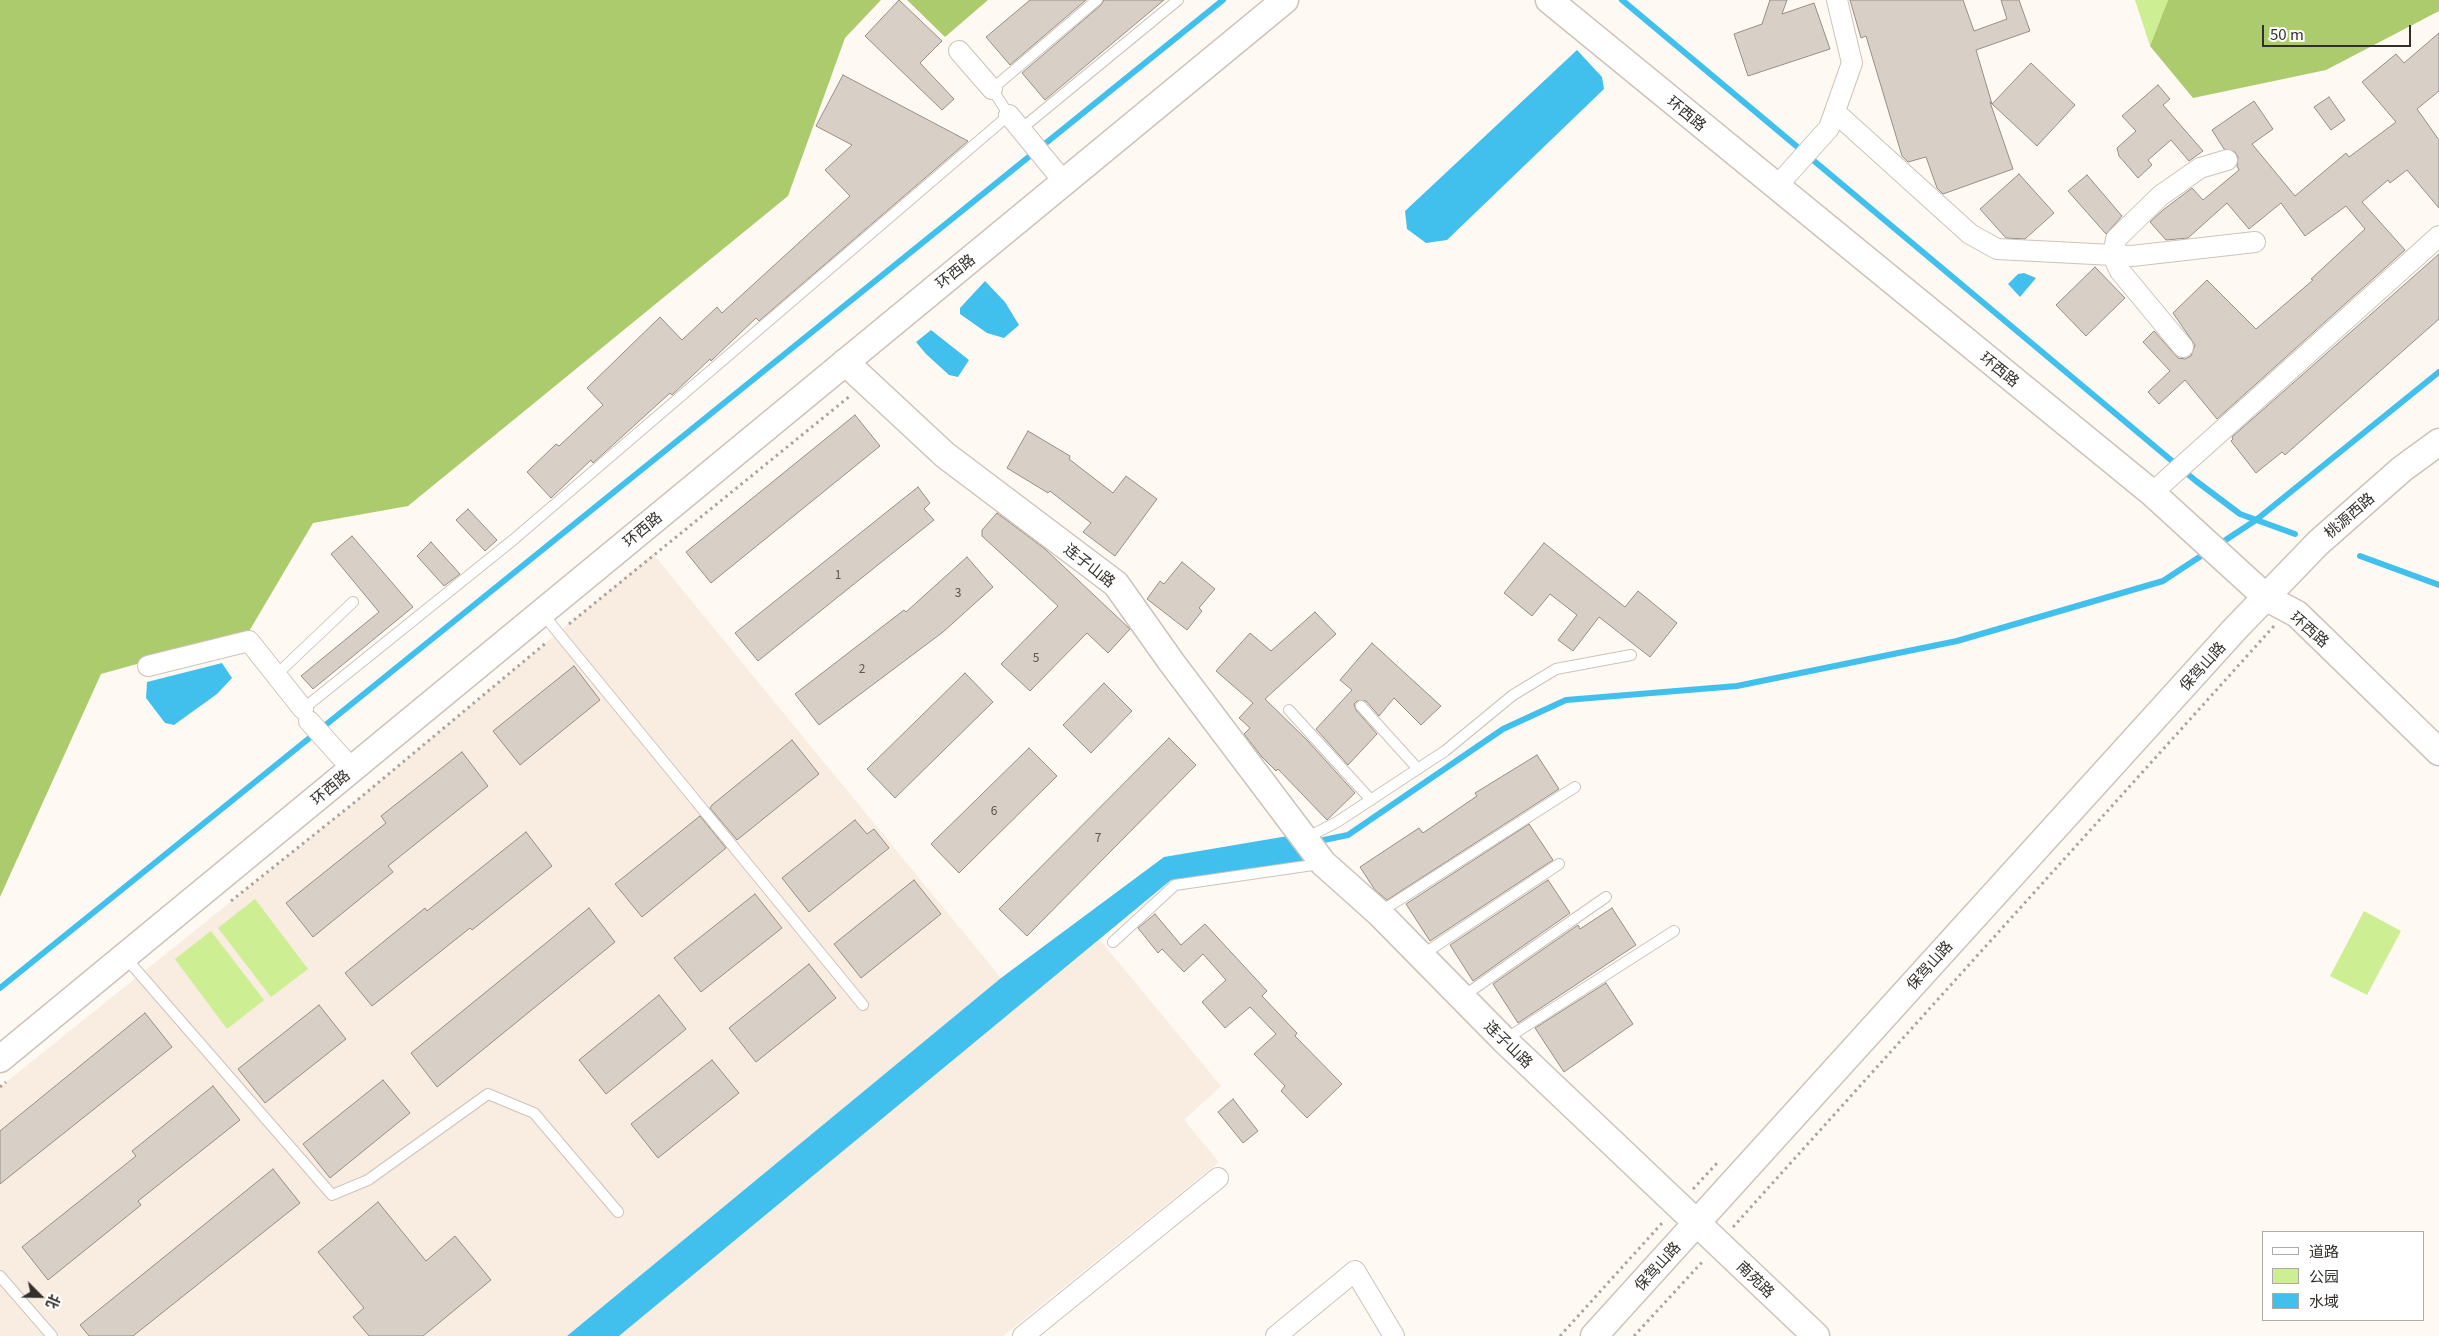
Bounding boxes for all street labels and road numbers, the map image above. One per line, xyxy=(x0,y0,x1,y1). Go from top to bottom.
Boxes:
street label: 环西路 xyxy=(1664,92,1710,134)
street label: 环西路 xyxy=(932,250,978,292)
street label: 环西路 xyxy=(1977,348,2023,390)
street label: 桃源西路 xyxy=(2320,489,2378,541)
street label: 环西路 xyxy=(619,508,665,550)
street label: 连子山路 xyxy=(1061,539,1119,591)
street label: 环西路 xyxy=(2287,607,2333,651)
street label: 保驾山路 xyxy=(2175,638,2229,694)
street label: 环西路 xyxy=(307,766,353,808)
street label: 保驾山路 xyxy=(1902,937,1956,993)
street label: 连子山路 xyxy=(1481,1017,1537,1071)
street label: 保驾山路 xyxy=(1630,1238,1684,1294)
street label: 南苑路 xyxy=(1734,1257,1778,1301)

